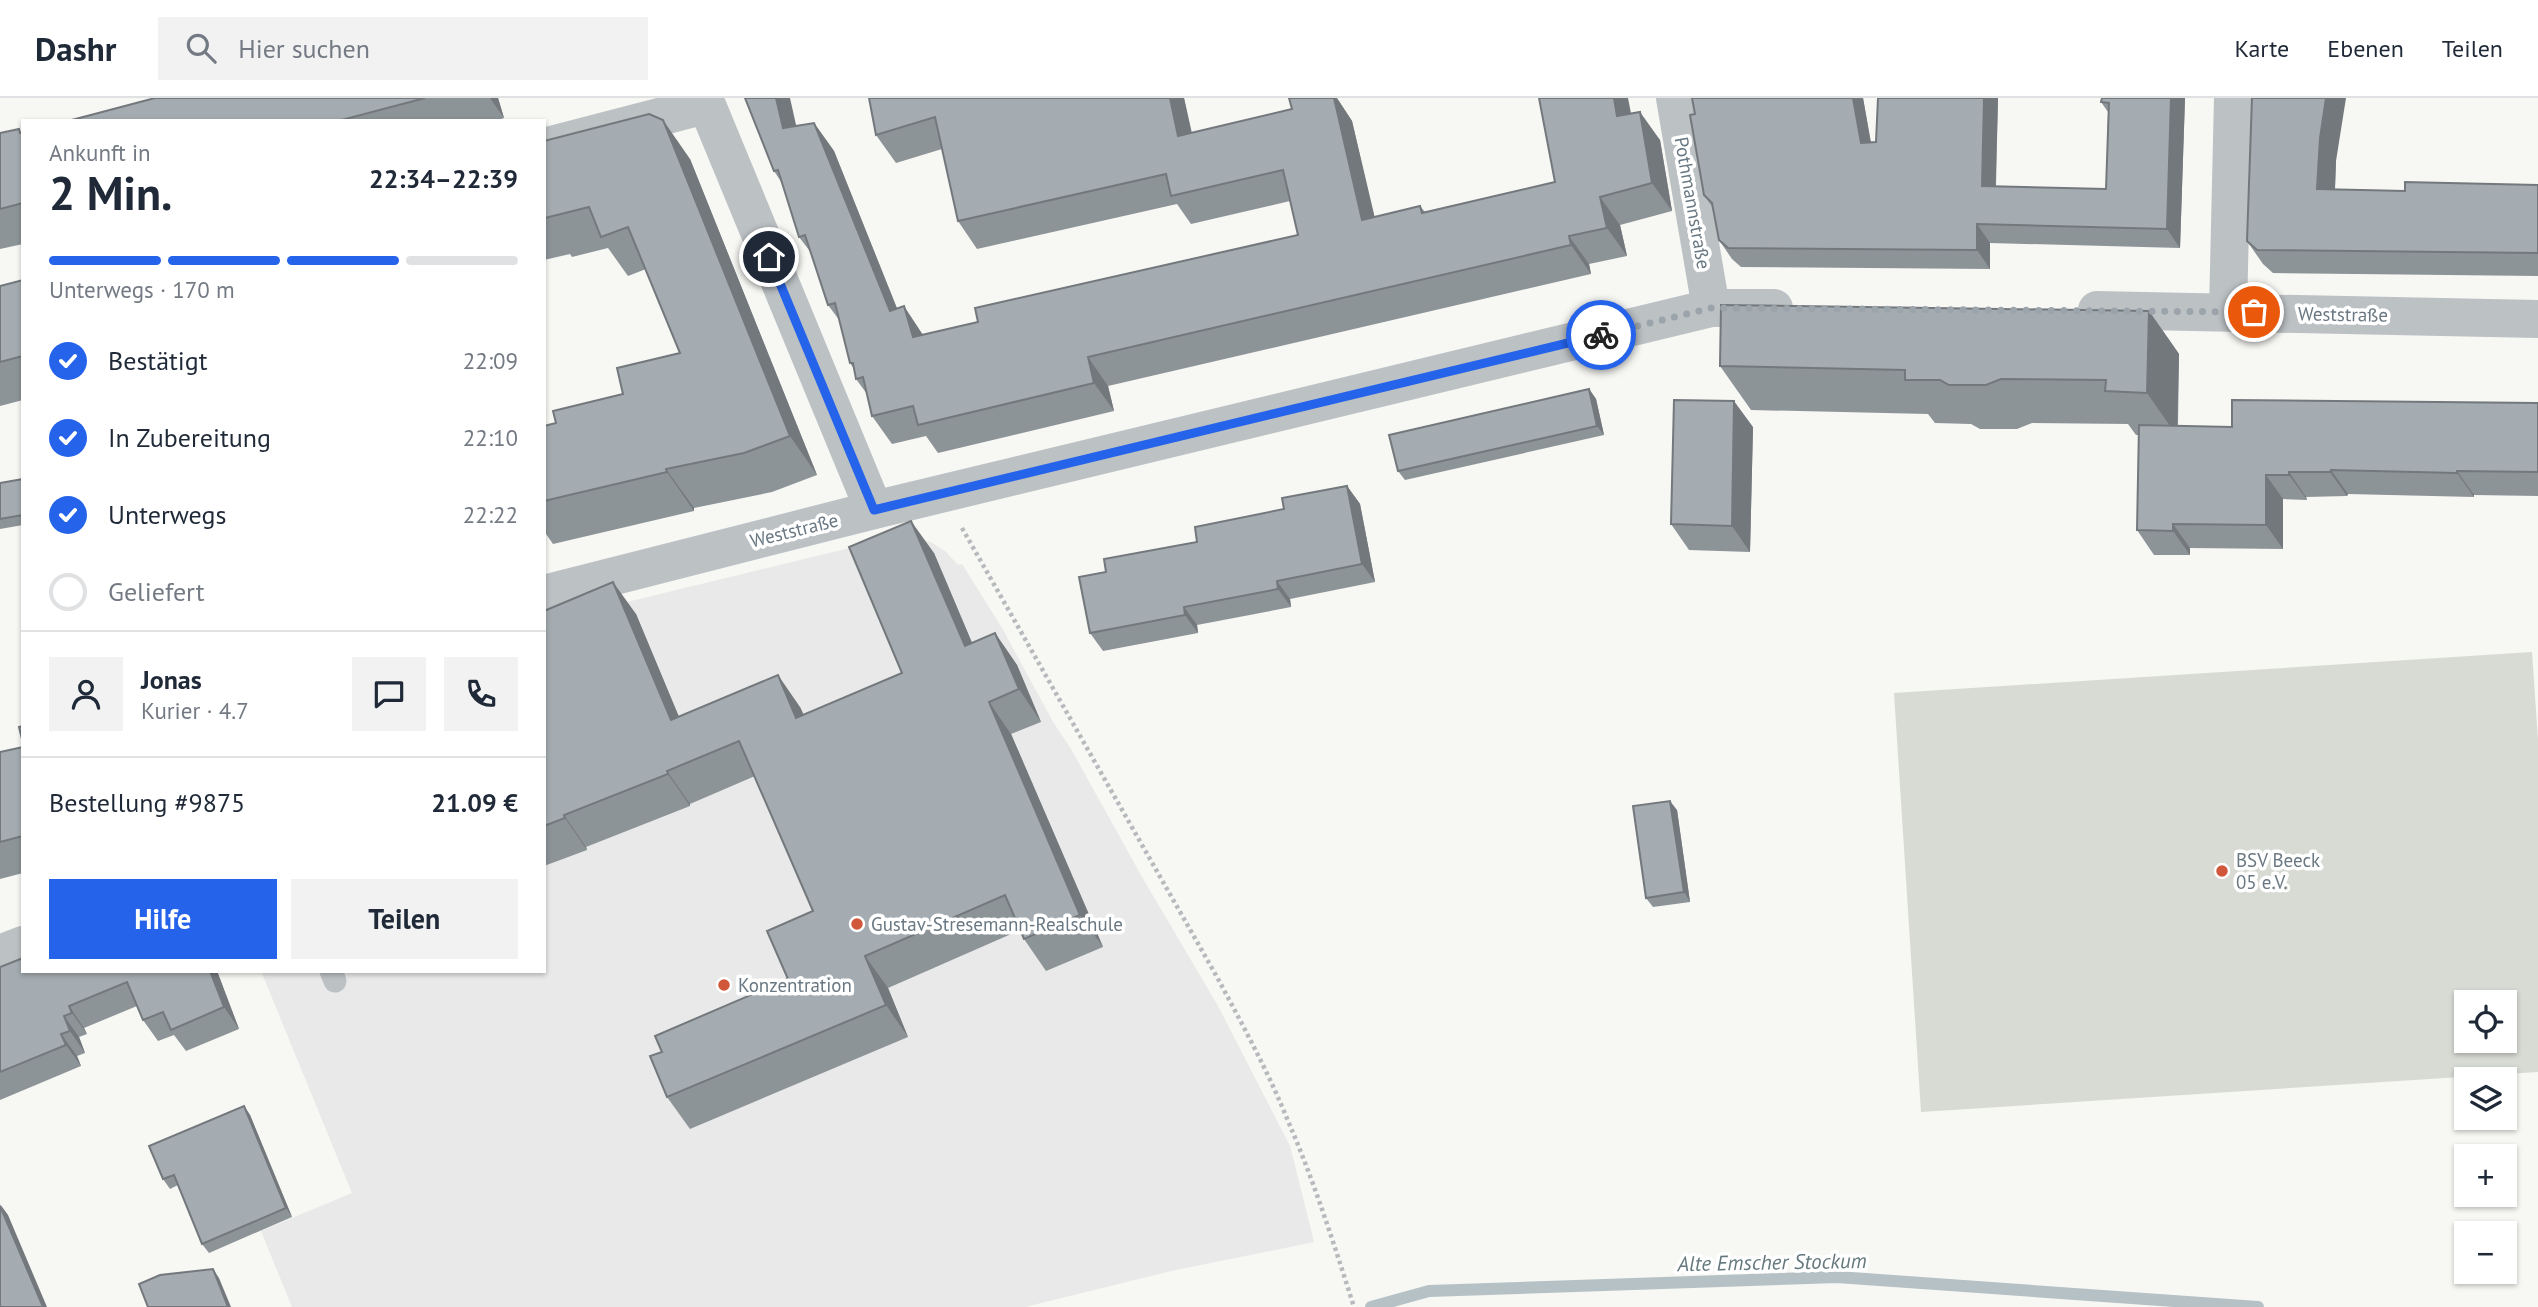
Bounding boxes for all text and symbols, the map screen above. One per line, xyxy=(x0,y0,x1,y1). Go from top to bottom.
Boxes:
search box xyxy=(158,17,648,80)
text: Dashr xyxy=(35,27,116,70)
icon: search xyxy=(182,29,220,67)
text: Hier suchen xyxy=(238,32,370,65)
text: Karte xyxy=(2235,33,2289,64)
text: Ebenen xyxy=(2327,33,2404,64)
text: Teilen xyxy=(2442,33,2503,64)
street label: Pothmannstraße xyxy=(1670,135,1716,271)
text: Ankunft in xyxy=(49,138,151,167)
text: 22:34–22:39 xyxy=(369,162,518,195)
text: 2 Min. xyxy=(49,163,172,223)
pin xyxy=(739,227,799,287)
icon: home xyxy=(750,238,788,276)
text: Unterwegs · 170 m xyxy=(49,275,235,304)
pin xyxy=(2224,282,2284,342)
icon: bag xyxy=(2235,293,2273,331)
courier xyxy=(1566,300,1636,370)
street label: Weststraße xyxy=(2298,301,2388,327)
icon: bike xyxy=(1582,316,1620,354)
icon: check xyxy=(49,342,87,380)
text: Bestätigt xyxy=(108,344,208,377)
text: 22:09 xyxy=(463,346,518,375)
icon: check xyxy=(49,419,87,457)
text: In Zubereitung xyxy=(108,421,271,454)
text: 22:10 xyxy=(463,423,518,452)
icon: check xyxy=(49,496,87,534)
text: Unterwegs xyxy=(108,498,226,531)
text: 22:22 xyxy=(463,500,518,529)
street label: Weststraße xyxy=(747,507,841,553)
text: Geliefert xyxy=(108,575,205,608)
button: person xyxy=(49,657,123,731)
button: chat xyxy=(352,657,426,731)
button: phone xyxy=(444,657,518,731)
text: Jonas xyxy=(141,663,202,696)
text: Kurier · 4.7 xyxy=(141,696,249,725)
text: Bestellung #9875 xyxy=(49,786,245,819)
text: 21.09 € xyxy=(431,786,518,819)
place label: BSV Beeck 05 e.V. xyxy=(2236,848,2320,894)
marker: BSV Beeck 05 e.V. xyxy=(2214,863,2230,879)
button: Hilfe xyxy=(49,879,277,959)
button: Teilen xyxy=(291,879,518,959)
place label: Gustav-Stresemann-Realschule xyxy=(871,912,1123,936)
marker: Gustav-Stresemann-Realschule xyxy=(849,916,865,932)
place label: Konzentration xyxy=(738,973,852,997)
marker: Konzentration xyxy=(716,977,732,993)
map controls xyxy=(2454,990,2517,1284)
button: locate xyxy=(2454,990,2517,1053)
button: layers xyxy=(2454,1067,2517,1130)
button: + xyxy=(2454,1144,2517,1207)
button: − xyxy=(2454,1221,2517,1284)
water label: Alte Emscher Stockum xyxy=(1676,1247,1867,1277)

